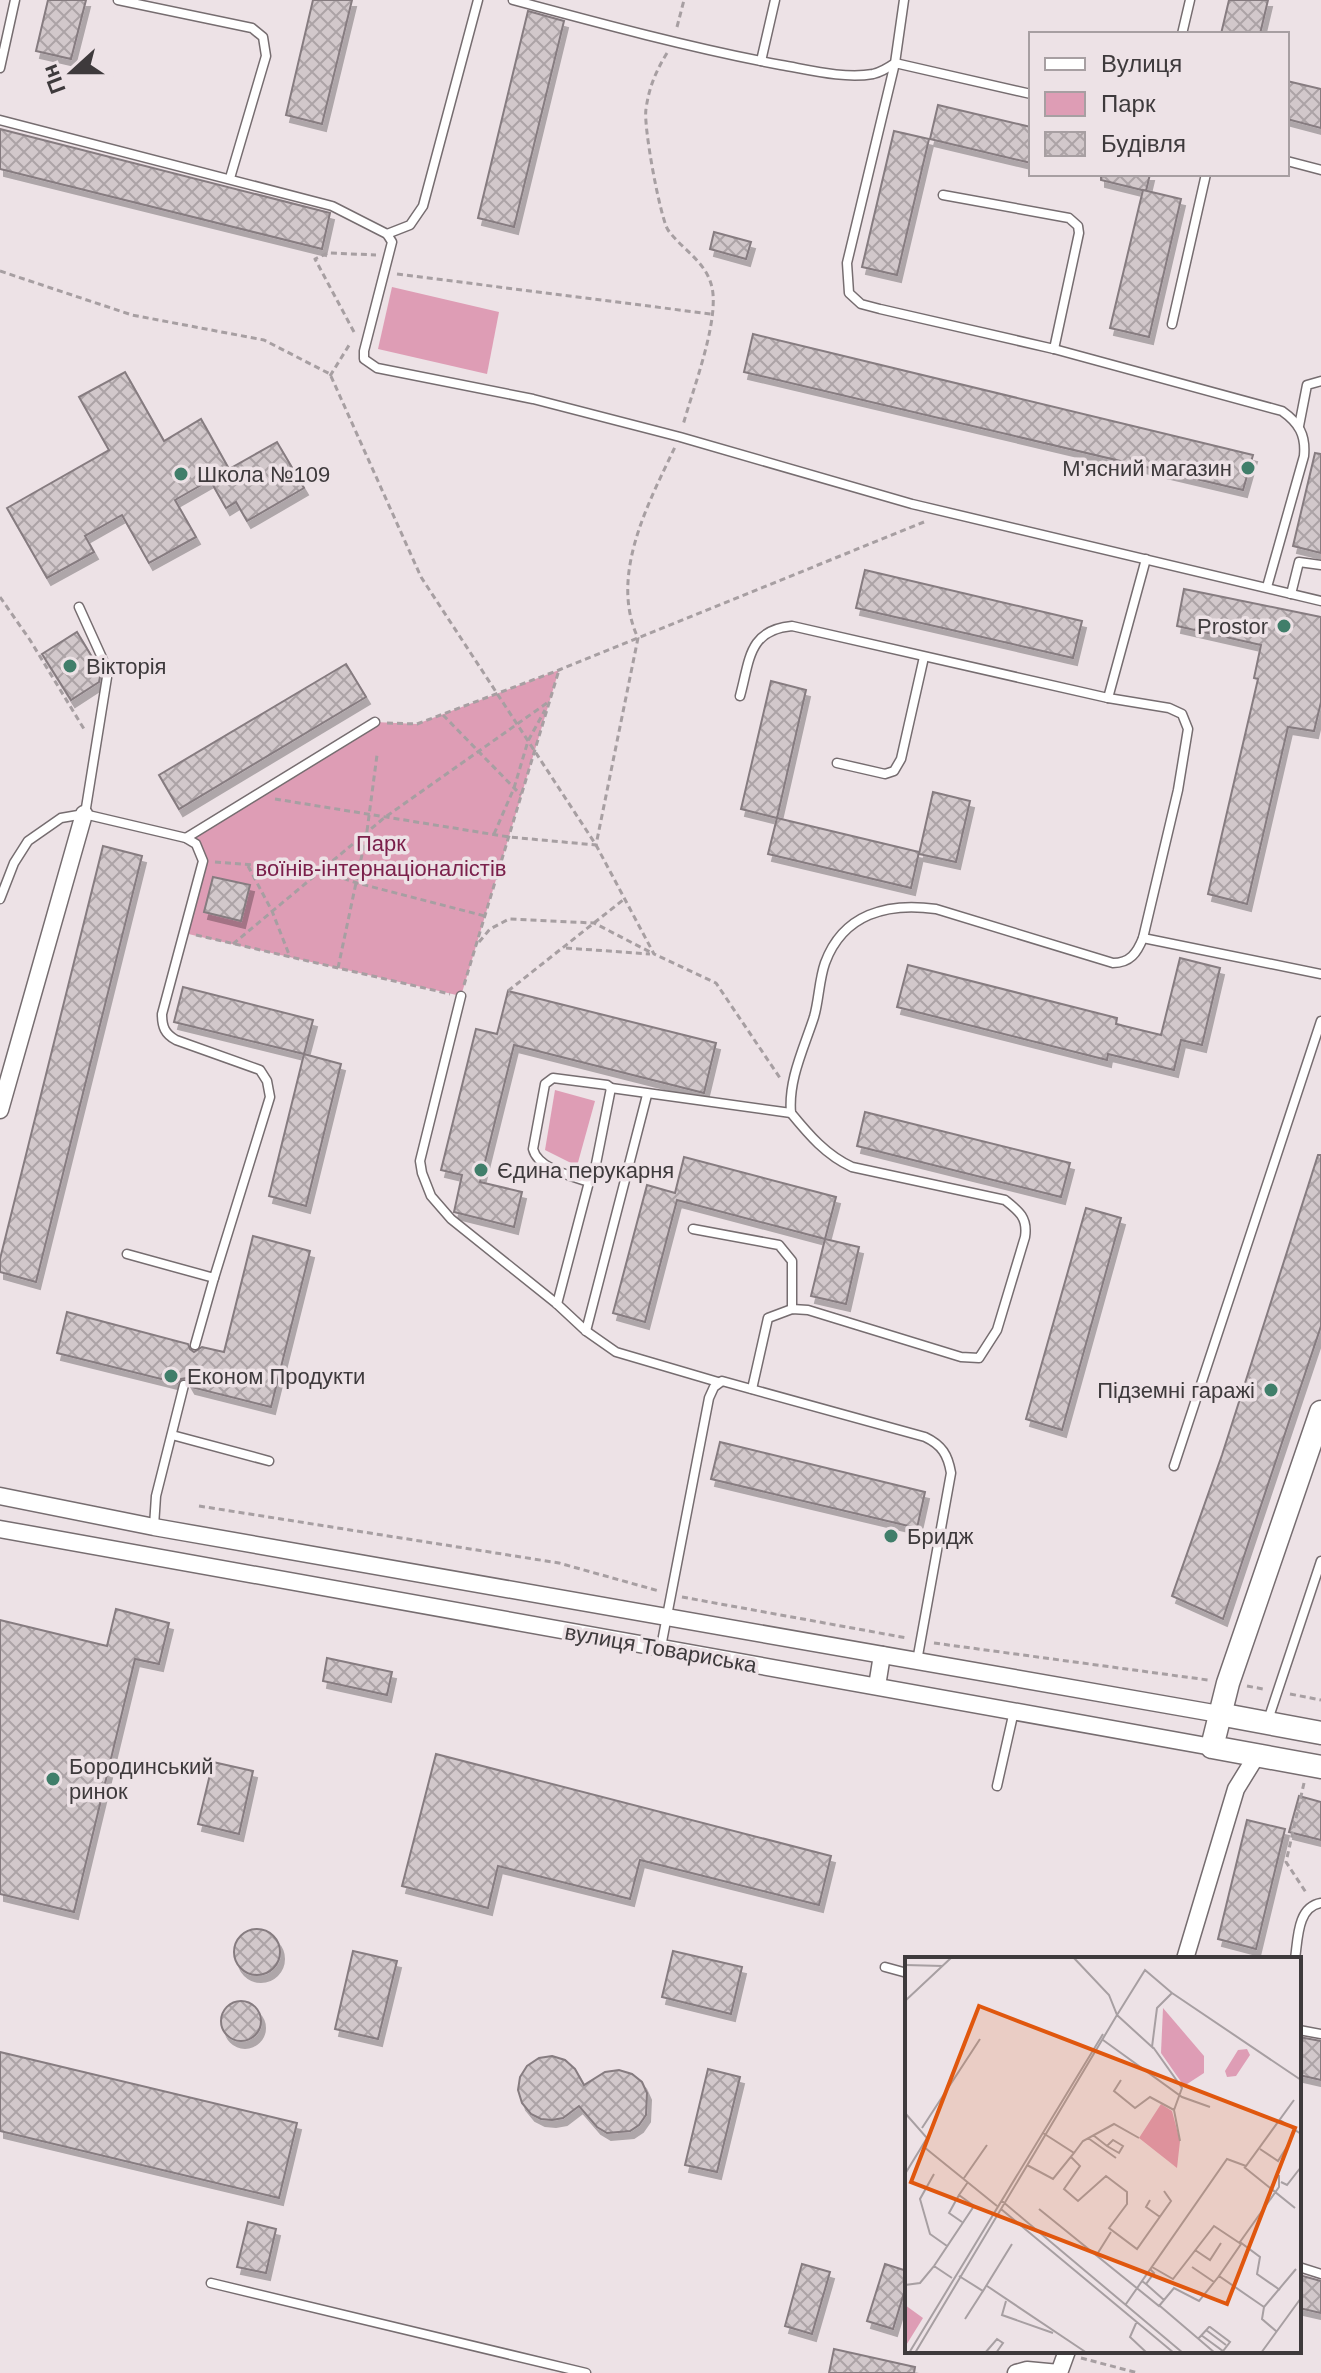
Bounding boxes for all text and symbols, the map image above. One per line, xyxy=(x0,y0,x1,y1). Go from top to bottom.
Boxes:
north arrow xyxy=(32,32,112,112)
legend xyxy=(1029,32,1289,176)
text: Вулиця xyxy=(1101,50,1182,77)
text: Пн xyxy=(37,61,71,97)
text: Парк xyxy=(1101,90,1156,117)
text: Будівля xyxy=(1101,130,1186,157)
place label: М'ясний магазин xyxy=(1062,456,1232,481)
marker: М'ясний магазин xyxy=(1239,459,1257,477)
place label: Школа №109 xyxy=(197,462,330,487)
marker: Школа №109 xyxy=(172,465,190,483)
place label: Prostor xyxy=(1197,614,1268,639)
marker: Prostor xyxy=(1275,617,1293,635)
place label: Вікторія xyxy=(86,654,167,679)
marker: Вікторія xyxy=(61,657,79,675)
park label: Парк воїнів-інтернаціоналістів xyxy=(255,831,507,881)
place label: Єдина перукарня xyxy=(497,1158,674,1183)
marker: Єдина перукарня xyxy=(472,1161,490,1179)
place label: Економ Продукти xyxy=(187,1364,365,1389)
marker: Економ Продукти xyxy=(162,1367,180,1385)
place label: Підземні гаражі xyxy=(1097,1378,1255,1403)
marker: Підземні гаражі xyxy=(1262,1381,1280,1399)
place label: Бридж xyxy=(907,1524,974,1549)
marker: Бридж xyxy=(882,1527,900,1545)
street label: вулиця Товариська xyxy=(563,1619,760,1678)
place label: Бородинський ринок xyxy=(69,1754,214,1804)
marker: Бородинський ринок xyxy=(44,1770,62,1788)
inset map xyxy=(905,1957,1301,2353)

